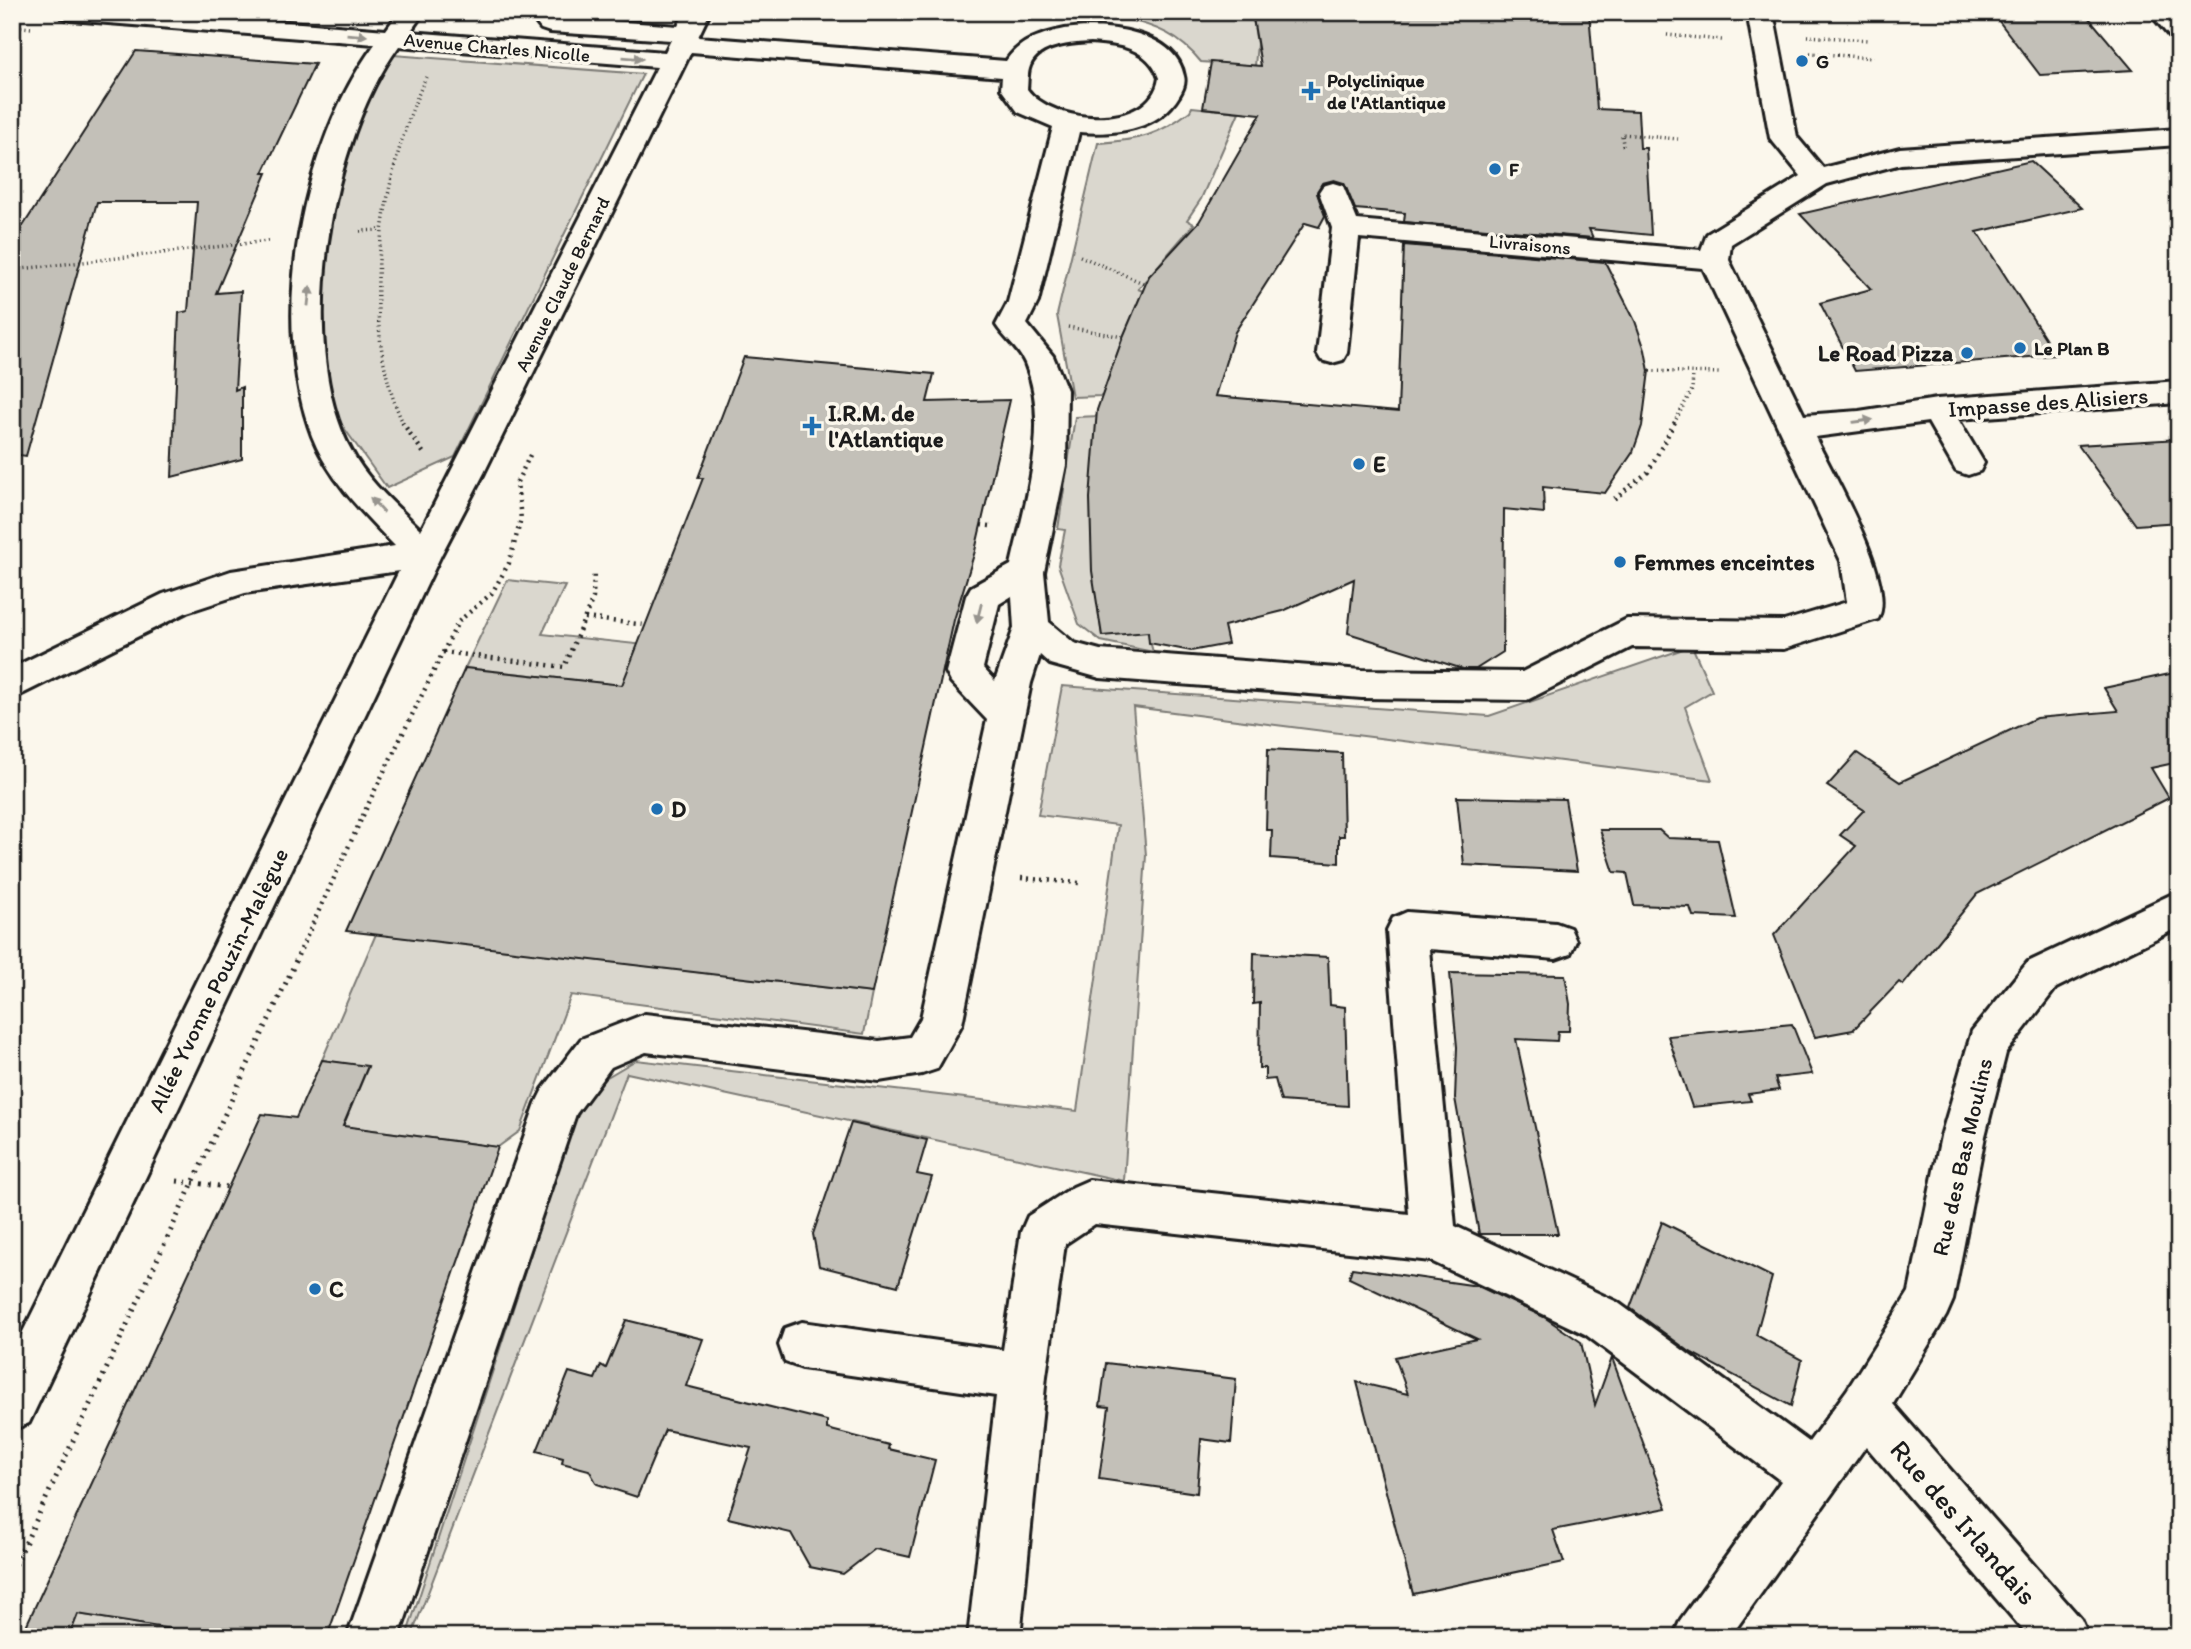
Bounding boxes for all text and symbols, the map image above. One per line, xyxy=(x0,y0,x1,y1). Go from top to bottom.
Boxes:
street label: Avenue Charles Nicolle xyxy=(403,28,591,67)
one-way arrow xyxy=(347,30,369,41)
place label: G xyxy=(1816,50,1829,73)
one-way arrow xyxy=(622,53,644,64)
marker: G xyxy=(1794,53,1810,69)
place label: Polyclinique de l'Atlantique xyxy=(1327,69,1446,114)
marker: Polyclinique de l'Atlantique xyxy=(1301,81,1321,101)
place label: F xyxy=(1509,158,1520,181)
marker: F xyxy=(1487,161,1503,177)
street label: Avenue Claude Bernard xyxy=(510,193,615,375)
street label: Livraisons xyxy=(1488,229,1572,260)
one-way arrow xyxy=(304,285,315,307)
place label: Le Plan B xyxy=(2034,337,2110,360)
place label: Le Road Pizza xyxy=(1818,339,1954,367)
marker: Le Plan B xyxy=(2012,340,2028,356)
marker: Le Road Pizza xyxy=(1959,345,1975,361)
street label: Impasse des Alisiers xyxy=(1947,381,2149,423)
place label: I.R.M. de l'Atlantique xyxy=(828,399,944,453)
one-way arrow xyxy=(1852,415,1874,426)
marker: I.R.M. de l'Atlantique xyxy=(802,416,822,436)
place label: E xyxy=(1373,450,1386,478)
marker: E xyxy=(1351,456,1367,472)
one-way arrow xyxy=(370,497,386,514)
place label: Femmes enceintes xyxy=(1634,548,1815,576)
marker: Femmes enceintes xyxy=(1612,554,1628,570)
one-way arrow xyxy=(973,602,984,624)
place label: D xyxy=(671,795,686,823)
marker: D xyxy=(649,801,665,817)
street label: Allée Yvonne Pouzin-Malègue xyxy=(142,843,294,1117)
street label: Rue des Bas Moulins xyxy=(1926,1055,1998,1259)
place label: C xyxy=(329,1275,344,1303)
marker: C xyxy=(307,1281,323,1297)
street label: Rue des Irlandais xyxy=(1883,1433,2045,1611)

